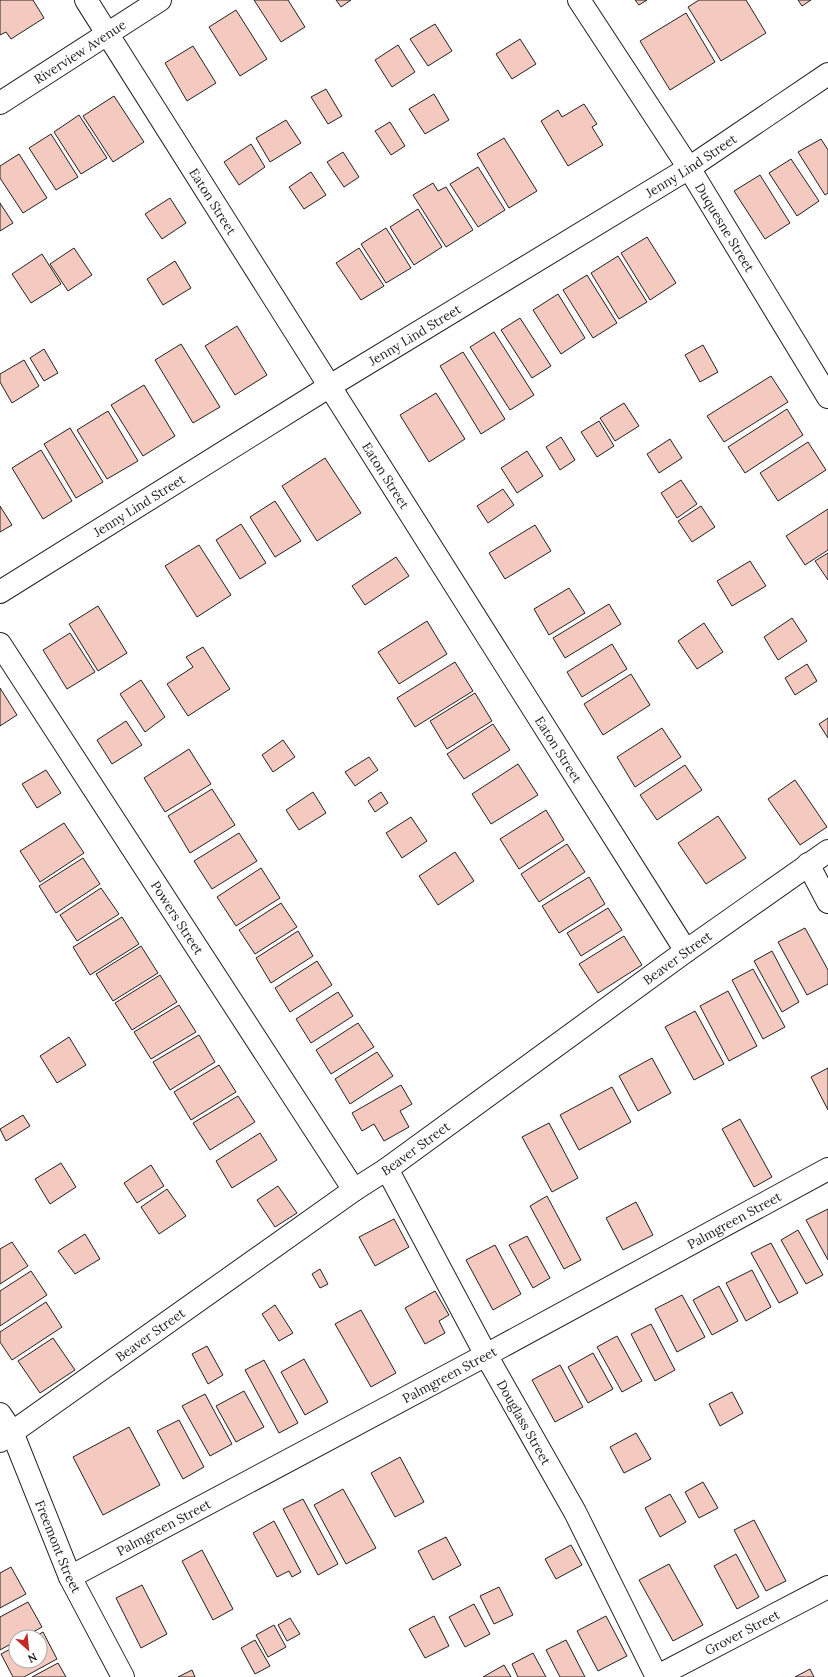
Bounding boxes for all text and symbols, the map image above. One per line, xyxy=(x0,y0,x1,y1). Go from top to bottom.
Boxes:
street label: Riverview Avenue xyxy=(31,16,129,88)
street label: Jenny Lind Street xyxy=(641,130,740,201)
street label: Eaton Street xyxy=(186,165,240,238)
street label: Duquesne Street xyxy=(691,180,758,275)
street label: Jenny Lind Street xyxy=(365,300,464,370)
street label: Eaton Street xyxy=(359,439,413,512)
street label: Jenny Lind Street xyxy=(89,470,188,541)
street label: Eaton Street xyxy=(531,713,586,786)
street label: Powers Street xyxy=(147,877,207,958)
street label: Beaver Street xyxy=(639,927,715,988)
street label: Beaver Street xyxy=(378,1118,453,1179)
street label: Palmgreen Street xyxy=(684,1188,784,1253)
street label: Beaver Street xyxy=(112,1304,188,1365)
street label: Palmgreen Street xyxy=(399,1342,500,1407)
street label: Douglass Street xyxy=(493,1377,555,1468)
street label: Palmgreen Street xyxy=(113,1495,214,1559)
street label: Freemont Street xyxy=(32,1497,85,1596)
street label: Grover Street xyxy=(701,1605,782,1659)
north arrow xyxy=(8,1629,48,1669)
text: N xyxy=(25,1650,40,1666)

